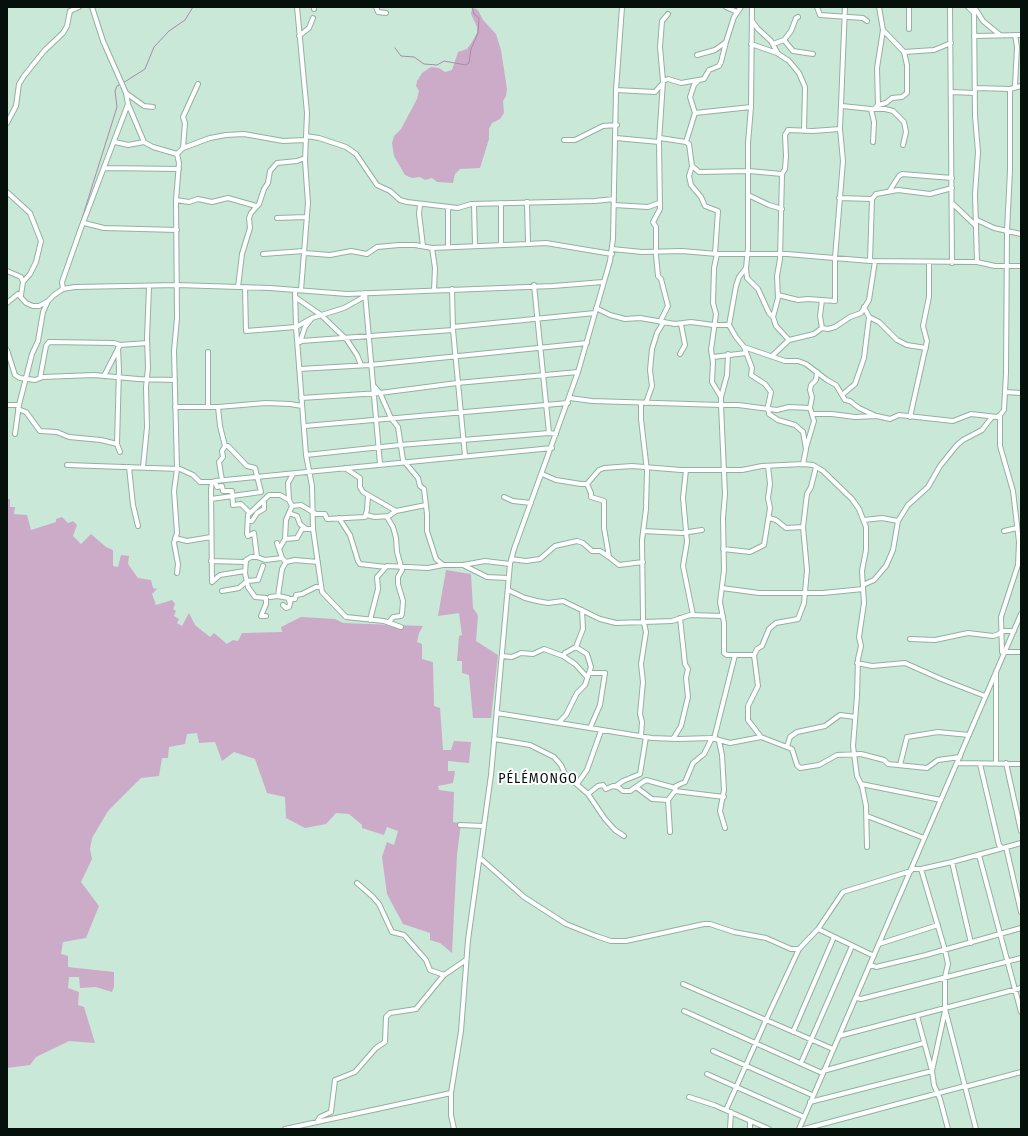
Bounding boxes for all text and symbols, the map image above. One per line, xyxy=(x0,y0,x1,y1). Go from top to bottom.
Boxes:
district label: PÉLÉMONGO xyxy=(498,771,578,787)

